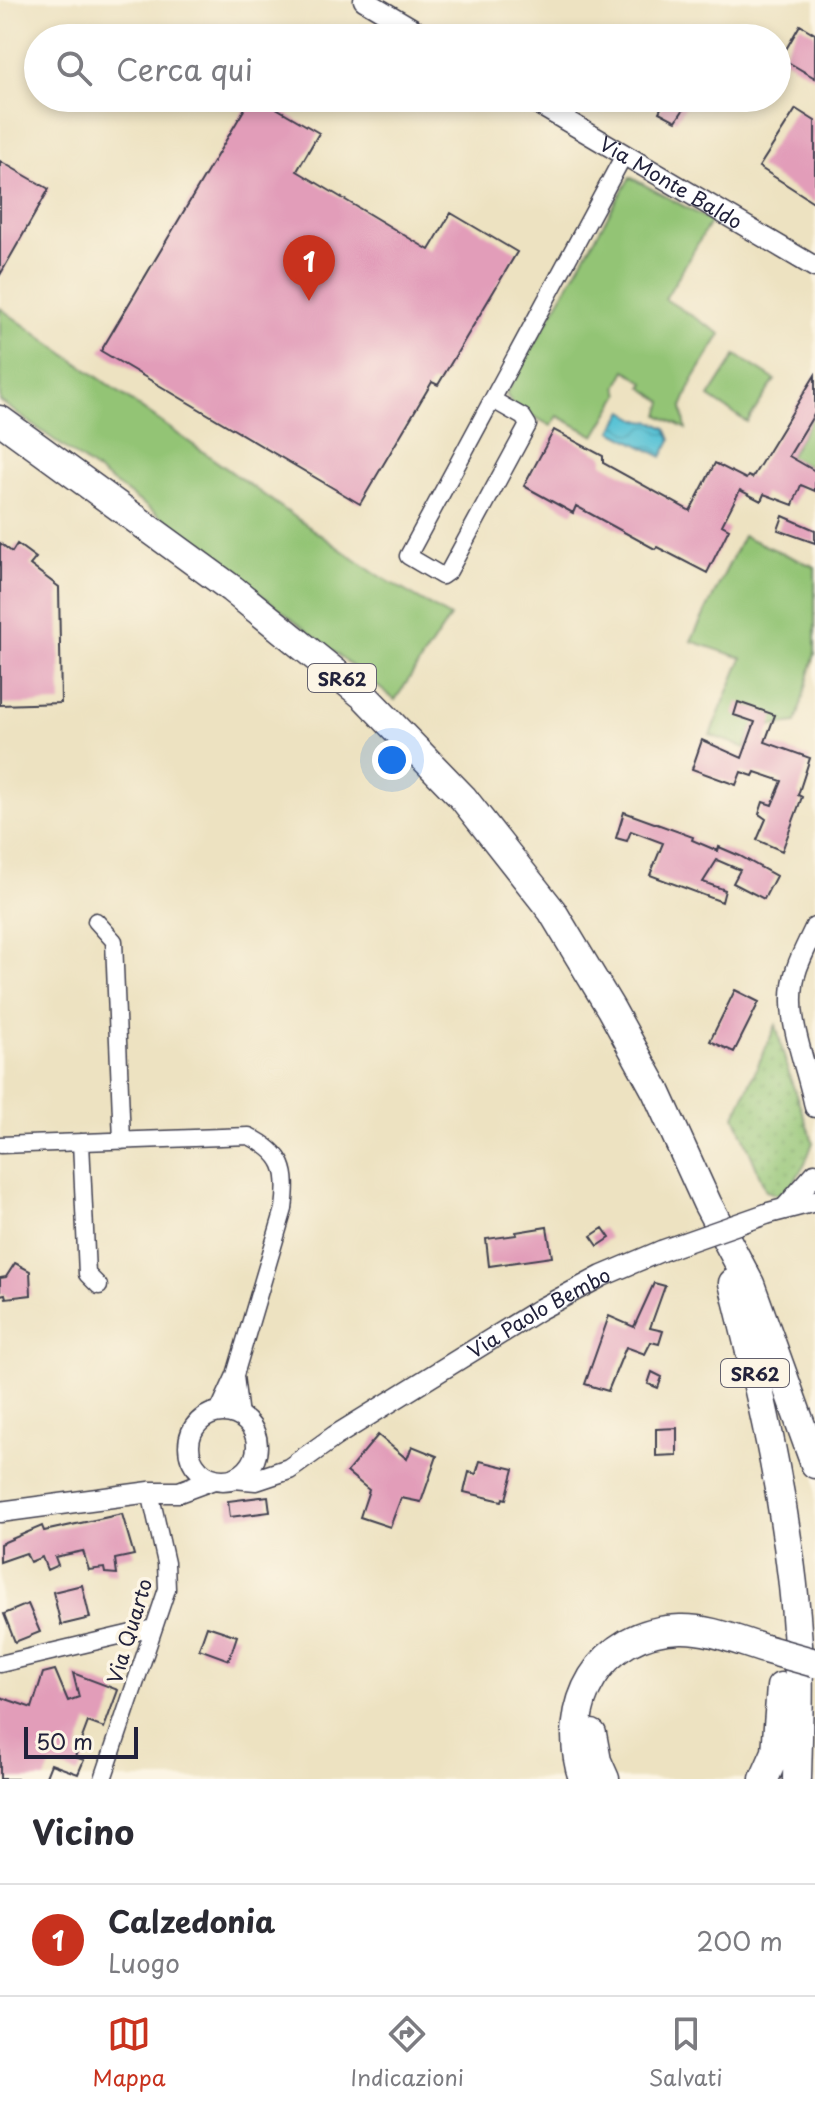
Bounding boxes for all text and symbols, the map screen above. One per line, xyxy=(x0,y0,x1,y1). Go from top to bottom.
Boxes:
search box xyxy=(24,24,791,112)
icon: search xyxy=(52,46,96,90)
text: Cerca qui xyxy=(116,46,253,91)
street label: Via Monte Baldo xyxy=(594,128,748,236)
pin: 1 xyxy=(283,235,335,301)
road number: SR62 xyxy=(308,664,376,692)
your location xyxy=(372,740,412,780)
street label: Via Paolo Bembo xyxy=(462,1259,615,1365)
road number: SR62 xyxy=(721,1359,789,1387)
street label: Via Quarto xyxy=(99,1575,159,1687)
scale bar xyxy=(24,1723,138,1759)
text: 50 m xyxy=(36,1724,93,1757)
text: Vicino xyxy=(32,1805,134,1857)
text: Calzedonia xyxy=(108,1898,275,1943)
text: 1 xyxy=(52,1921,64,1960)
text: 200 m xyxy=(696,1921,783,1960)
text: Luogo xyxy=(108,1943,180,1982)
tab: Mappa xyxy=(92,2012,166,2093)
tab: Indicazioni xyxy=(350,2012,464,2093)
tab: Salvati xyxy=(649,2012,723,2093)

